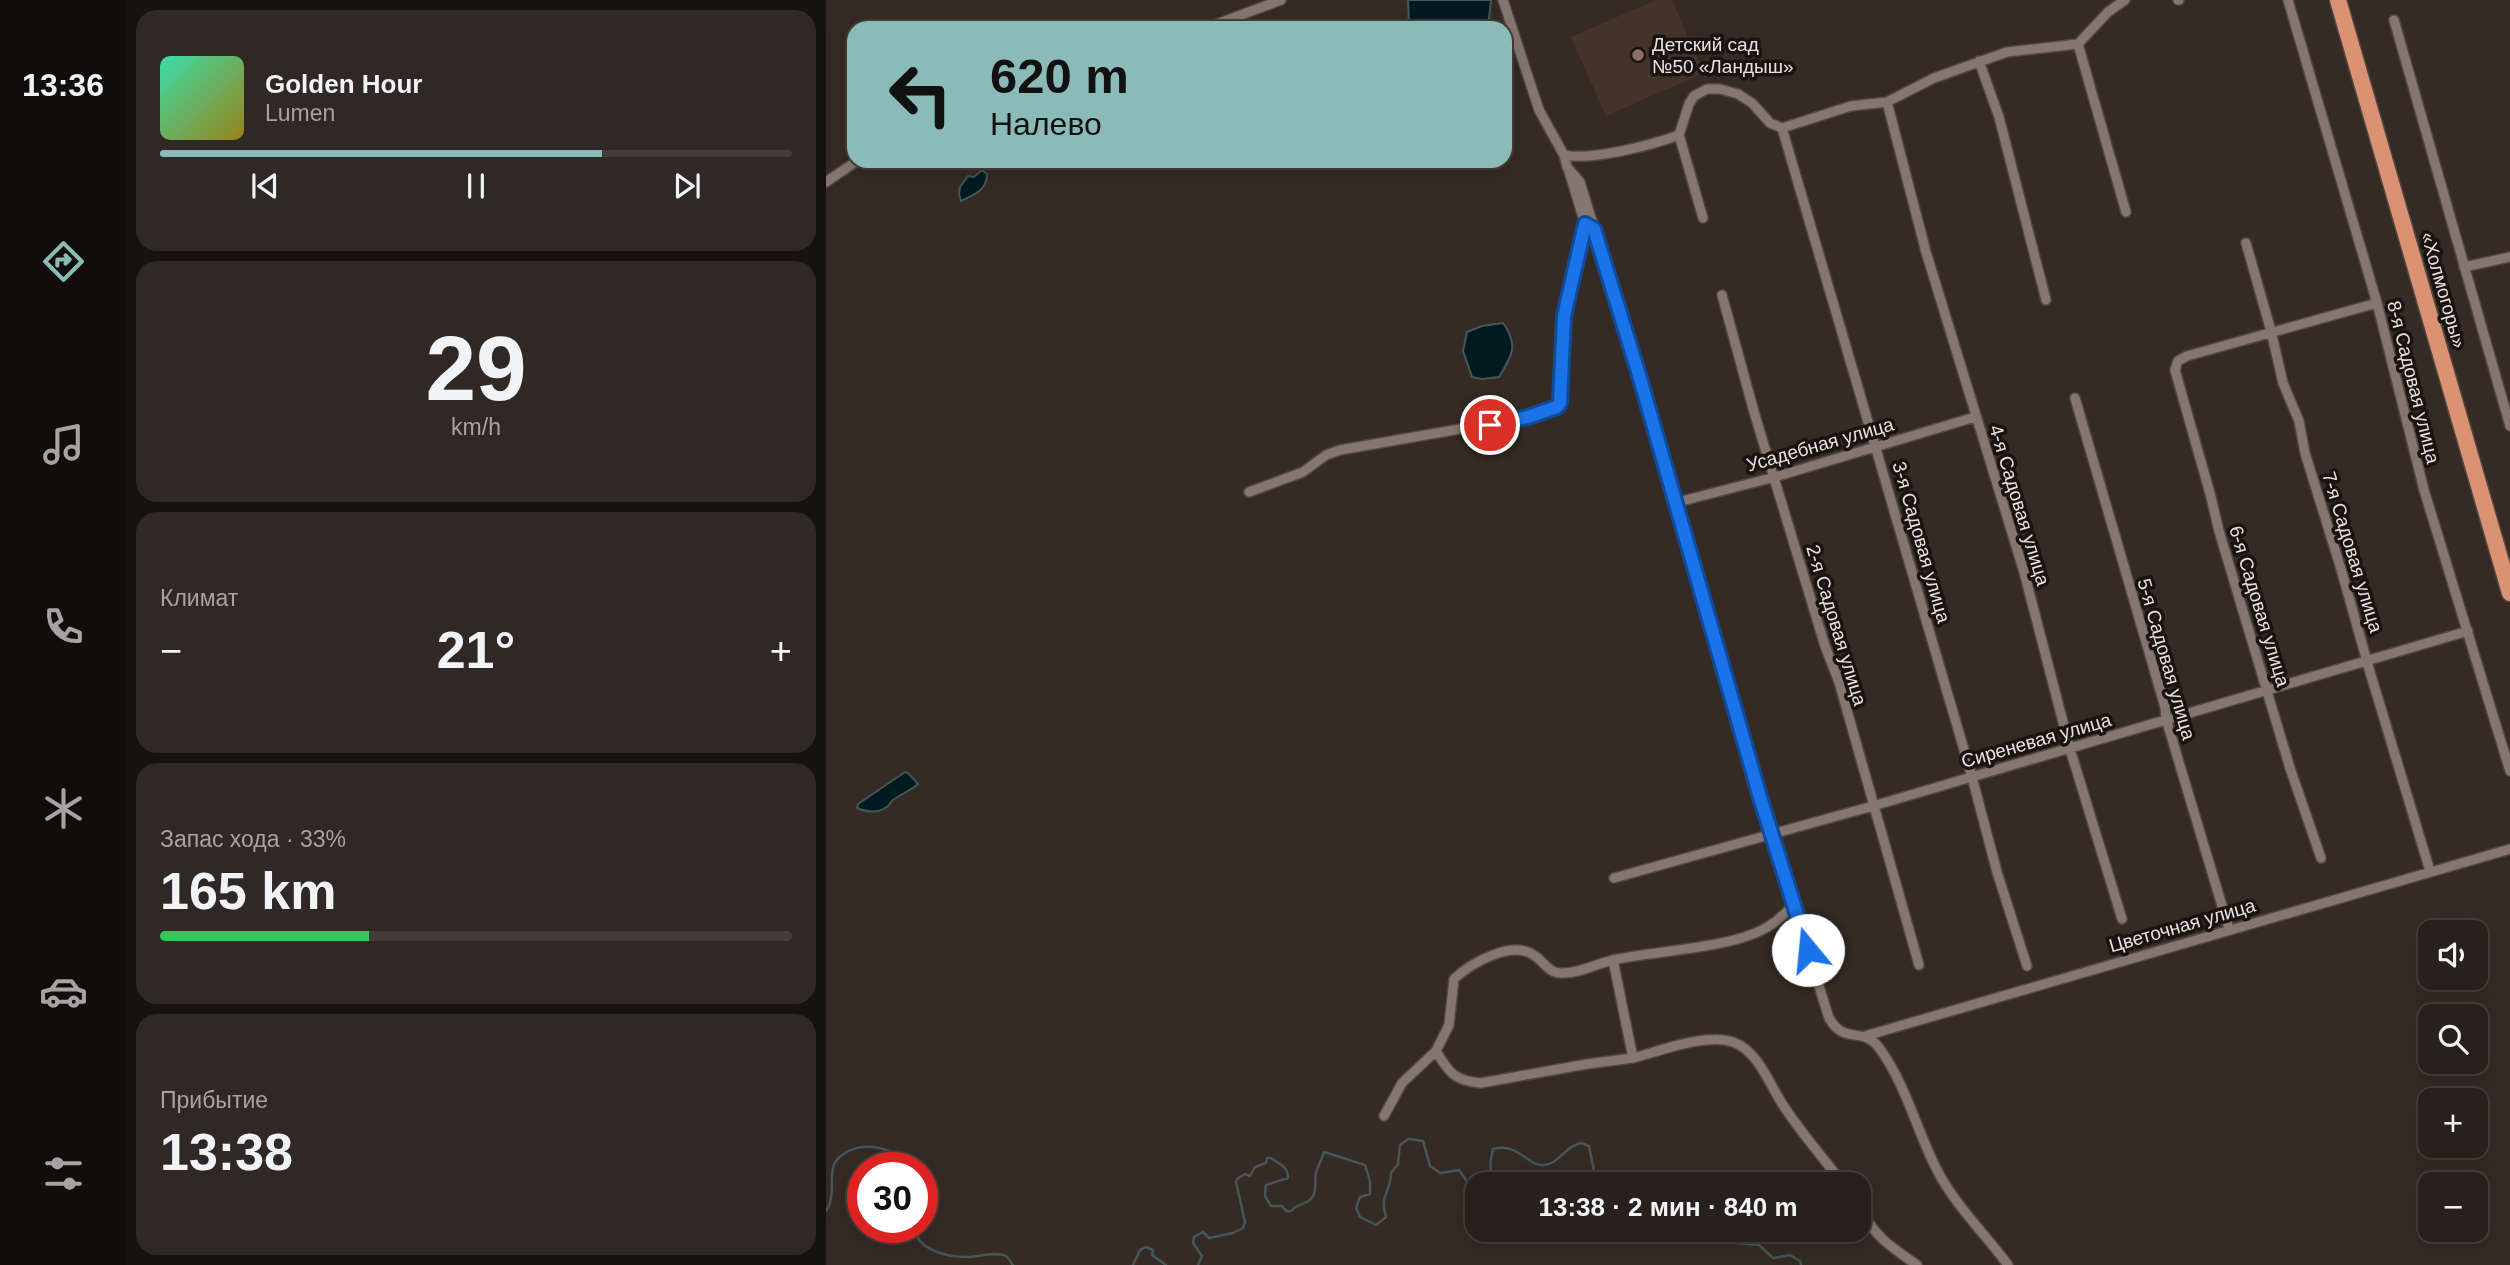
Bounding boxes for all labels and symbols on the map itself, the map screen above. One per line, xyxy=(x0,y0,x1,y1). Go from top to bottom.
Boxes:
place label: Детский сад №50 «Ландыш» xyxy=(1652,34,1793,77)
marker: Детский сад №50 «Ландыш» xyxy=(1630,47,1646,63)
street label: «Холмогоры» xyxy=(2417,230,2470,351)
street label: 8-я Садовая улица xyxy=(2383,299,2444,466)
pin xyxy=(1460,395,1520,455)
street label: Усадебная улица xyxy=(1744,413,1897,476)
street label: 4-я Садовая улица xyxy=(1985,422,2054,588)
street label: 3-я Садовая улица xyxy=(1888,459,1955,626)
street label: 7-я Садовая улица xyxy=(2318,469,2387,635)
street label: 6-я Садовая улица xyxy=(2225,523,2294,689)
street label: 2-я Садовая улица xyxy=(1802,542,1871,708)
street label: 5-я Садовая улица xyxy=(2133,576,2200,743)
street label: Сиреневая улица xyxy=(1959,709,2114,772)
street label: Цветочная улица xyxy=(2107,894,2258,956)
position arrow xyxy=(1771,913,1845,987)
speed limit sign: 30 xyxy=(847,1152,938,1243)

